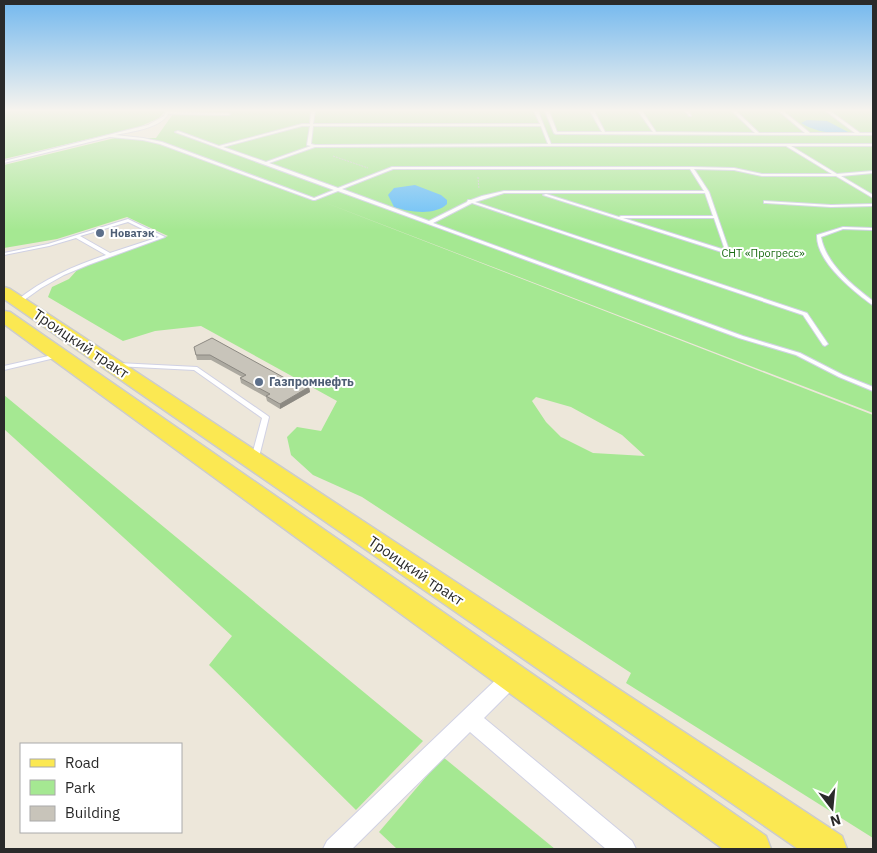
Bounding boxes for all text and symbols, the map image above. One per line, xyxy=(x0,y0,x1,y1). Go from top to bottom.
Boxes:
place label: Новатэк xyxy=(110,226,155,240)
marker: Новатэк xyxy=(94,227,106,239)
park label: СНТ «Прогресс» xyxy=(721,246,805,260)
street label: Троицкий тракт xyxy=(30,305,133,383)
place label: Газпромнефть xyxy=(269,374,354,389)
marker: Газпромнефть xyxy=(253,376,265,388)
street label: Троицкий тракт xyxy=(365,532,468,610)
legend xyxy=(20,743,182,833)
text: Road xyxy=(65,753,100,772)
text: Park xyxy=(65,778,95,797)
north arrow xyxy=(807,783,857,833)
text: Building xyxy=(65,803,120,822)
text: N xyxy=(828,810,843,831)

